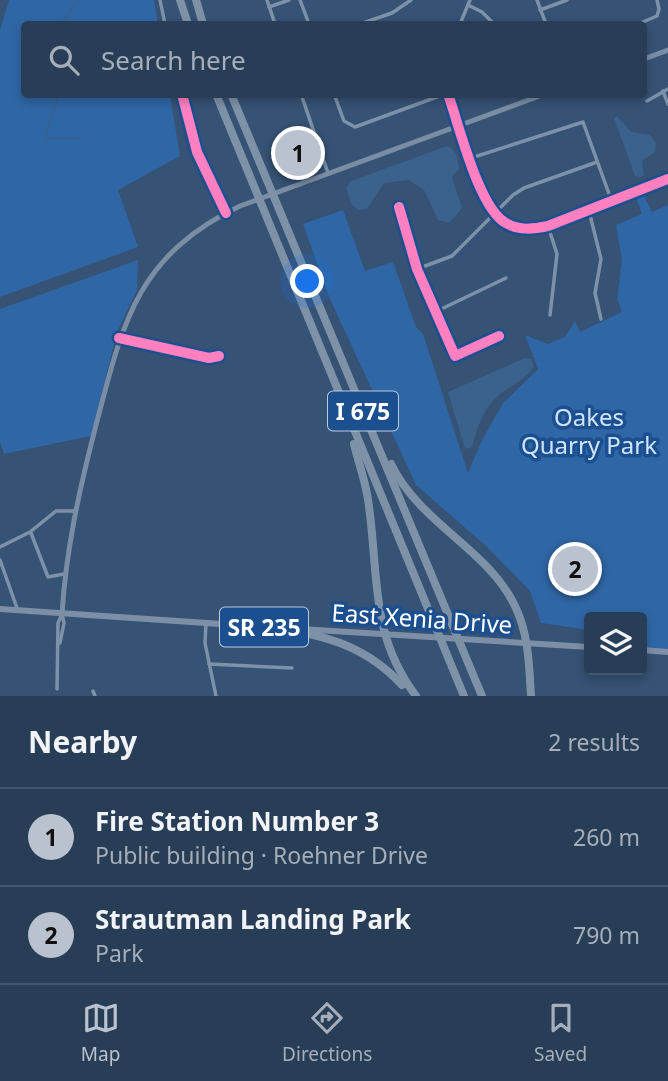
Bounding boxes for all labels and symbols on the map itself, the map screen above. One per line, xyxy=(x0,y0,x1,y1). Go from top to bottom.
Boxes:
pin: 1 xyxy=(275,127,321,179)
your location xyxy=(290,264,324,298)
road number: I 675 xyxy=(328,392,398,430)
park label: Oakes Quarry Park xyxy=(521,400,657,461)
pin: 2 xyxy=(552,543,598,595)
street label: East Xenia Drive xyxy=(331,595,513,641)
road number: SR 235 xyxy=(220,608,308,646)

